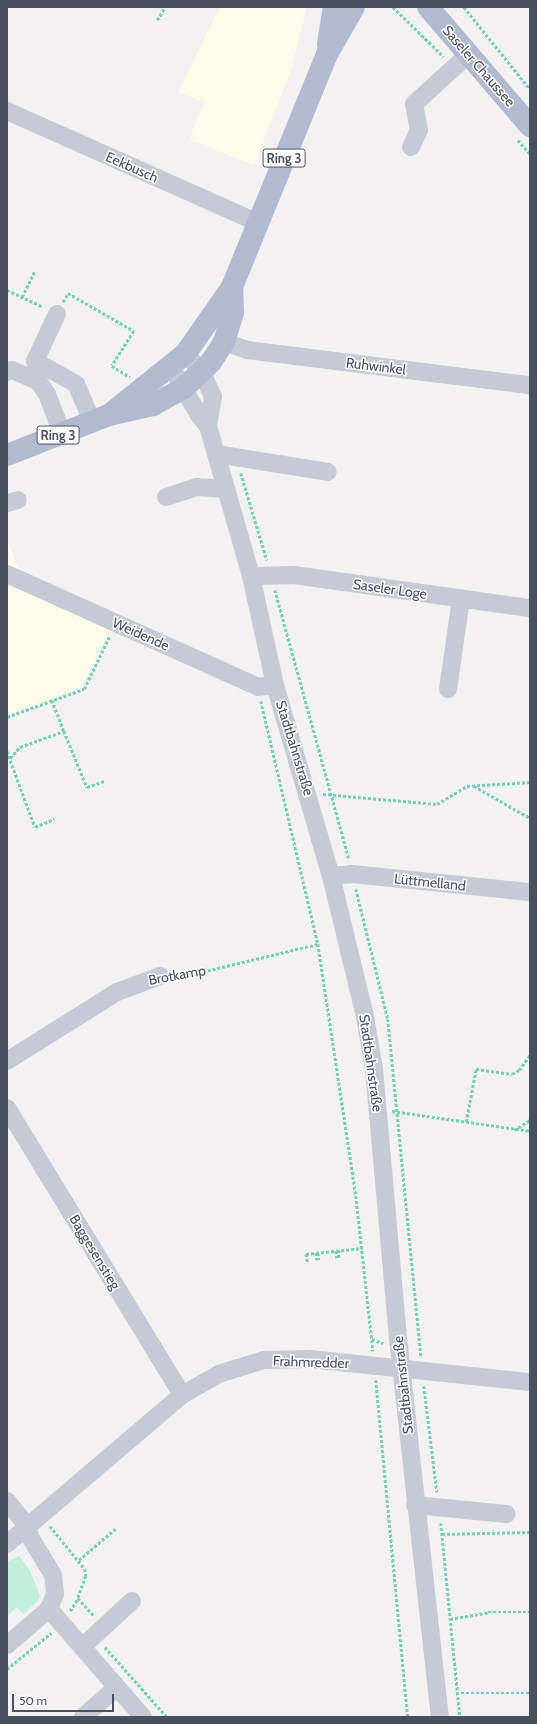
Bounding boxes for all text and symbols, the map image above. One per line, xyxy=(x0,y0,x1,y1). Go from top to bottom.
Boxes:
street label: Saseler Chaussee xyxy=(439,22,519,110)
road number: Ring 3 xyxy=(262,147,306,169)
street label: Eekbusch xyxy=(103,148,161,186)
street label: Ruhwinkel xyxy=(345,354,407,378)
road number: Ring 3 xyxy=(36,424,80,446)
street label: Saseler Loge xyxy=(352,575,428,603)
street label: Weidende xyxy=(110,614,172,654)
street label: Stadtbahnstraße xyxy=(273,698,317,798)
street label: Lüttmelland xyxy=(393,870,467,894)
street label: Brotkamp xyxy=(147,962,207,988)
street label: Stadtbahnstraße xyxy=(356,1013,386,1113)
street label: Baggesenstieg xyxy=(66,1211,124,1293)
street label: Stadtbahnstraße xyxy=(389,1335,417,1435)
street label: Frahmredder xyxy=(273,1352,349,1372)
scale bar xyxy=(14,1686,116,1712)
text: 50 m xyxy=(19,1693,47,1708)

